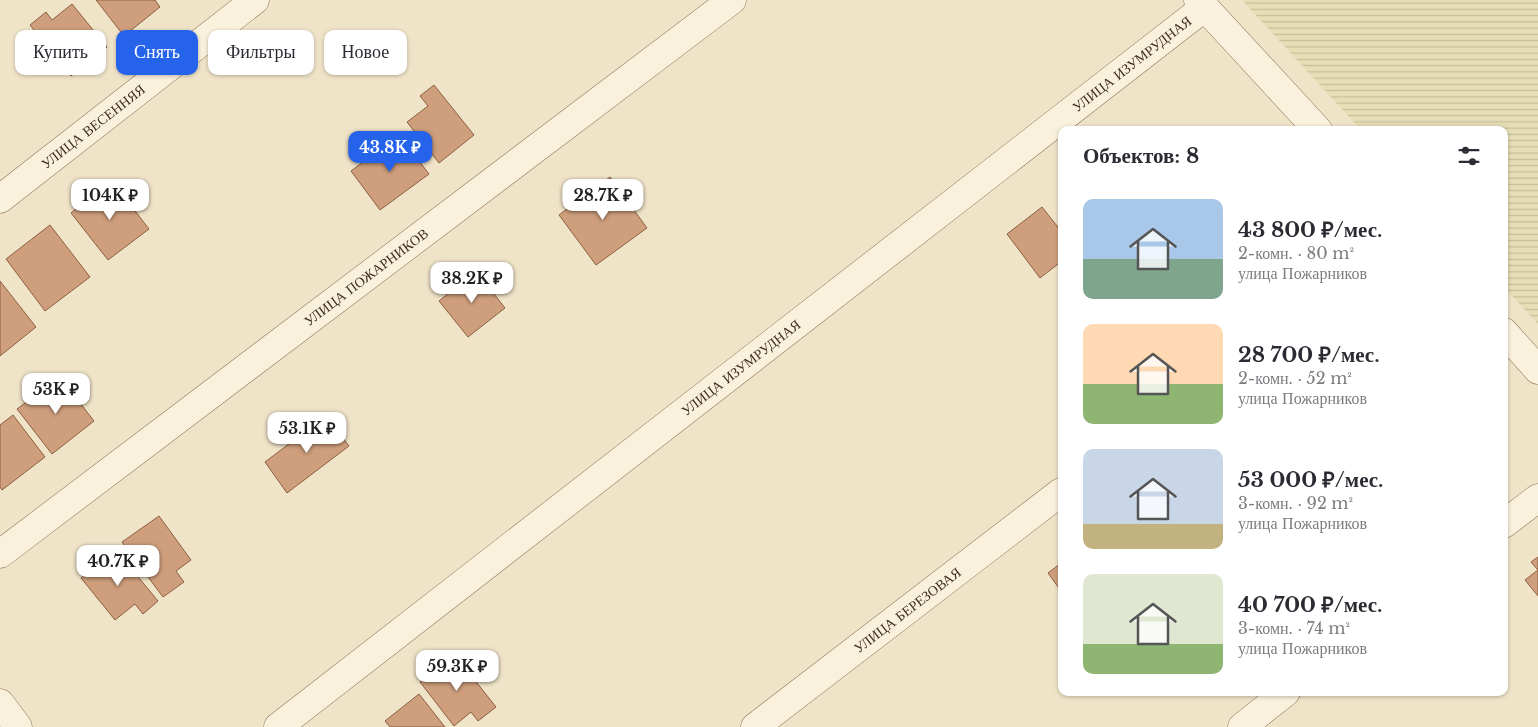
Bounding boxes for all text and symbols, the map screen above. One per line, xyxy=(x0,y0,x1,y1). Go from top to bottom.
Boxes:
street label: УЛИЦА ИЗУМРУДНАЯ xyxy=(1068,12,1195,116)
chip: Купить xyxy=(15,30,106,75)
chip: Снять xyxy=(116,30,198,75)
chip: Фильтры xyxy=(208,30,314,75)
chip: Новое xyxy=(324,30,407,75)
street label: УЛИЦА ВЕСЕННЯЯ xyxy=(37,80,149,173)
pin: 43.8K ₽ xyxy=(344,130,436,173)
text: 43.8K ₽ xyxy=(359,137,421,157)
icon: filters xyxy=(1455,142,1483,170)
text: Объектов: 8 xyxy=(1083,143,1199,169)
pin: 104K ₽ xyxy=(69,178,151,221)
pin: 28.7K ₽ xyxy=(557,178,649,221)
text: 104K ₽ xyxy=(82,185,138,205)
text: 28.7K ₽ xyxy=(573,185,633,205)
text: 43 800 ₽/мес. xyxy=(1238,217,1382,243)
icon: home xyxy=(1123,219,1183,279)
street label: УЛИЦА ПОЖАРНИКОВ xyxy=(300,224,432,330)
text: 2-комн. · 80 m² xyxy=(1238,243,1354,263)
pin: 38.2K ₽ xyxy=(426,262,518,304)
text: улица Пожарников xyxy=(1238,263,1367,283)
text: 38.2K ₽ xyxy=(441,268,503,288)
street label: УЛИЦА ИЗУМРУДНАЯ xyxy=(677,315,804,420)
text: 28 700 ₽/мес. xyxy=(1238,342,1380,368)
icon: home xyxy=(1123,344,1183,404)
text: 2-комн. · 52 m² xyxy=(1238,368,1352,388)
pin: 53K ₽ xyxy=(21,372,91,415)
text: 53K ₽ xyxy=(33,379,79,399)
text: улица Пожарников xyxy=(1238,388,1367,408)
pin: 53.1K ₽ xyxy=(261,412,353,454)
text: 53.1K ₽ xyxy=(278,418,336,438)
text: 53 000 ₽/мес. xyxy=(1238,467,1384,493)
icon: home xyxy=(1123,469,1183,529)
text: 3-комн. · 92 m² xyxy=(1238,493,1353,513)
text: улица Пожарников xyxy=(1238,513,1367,533)
pin: 40.7K ₽ xyxy=(72,544,164,587)
text: 40.7K ₽ xyxy=(87,551,149,571)
street label: УЛИЦА БЕРЕЗОВАЯ xyxy=(850,563,964,657)
text: 40 700 ₽/мес. xyxy=(1238,592,1382,618)
icon: home xyxy=(1123,594,1183,654)
text: 3-комн. · 74 m² xyxy=(1238,618,1350,638)
text: улица Пожарников xyxy=(1238,638,1367,658)
pin: 59.3K ₽ xyxy=(411,650,503,692)
text: 59.3K ₽ xyxy=(427,656,487,676)

